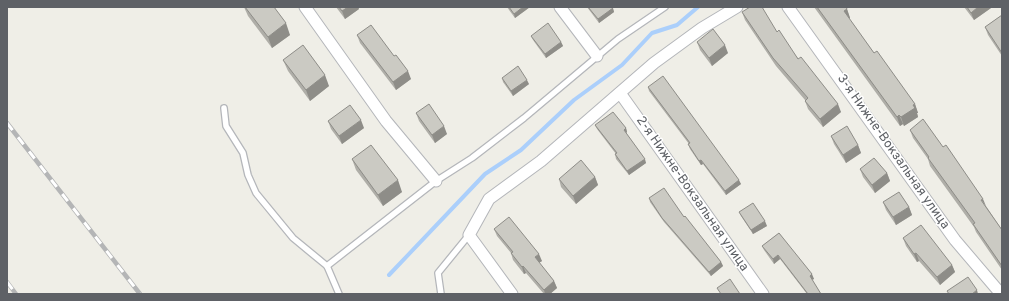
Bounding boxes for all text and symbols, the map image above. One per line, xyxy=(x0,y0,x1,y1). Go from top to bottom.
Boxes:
street label: 3-я Нижне-Вокзальная улица xyxy=(833,71,953,233)
street label: 2-я Нижне-Вокзальная улица xyxy=(632,113,752,275)

